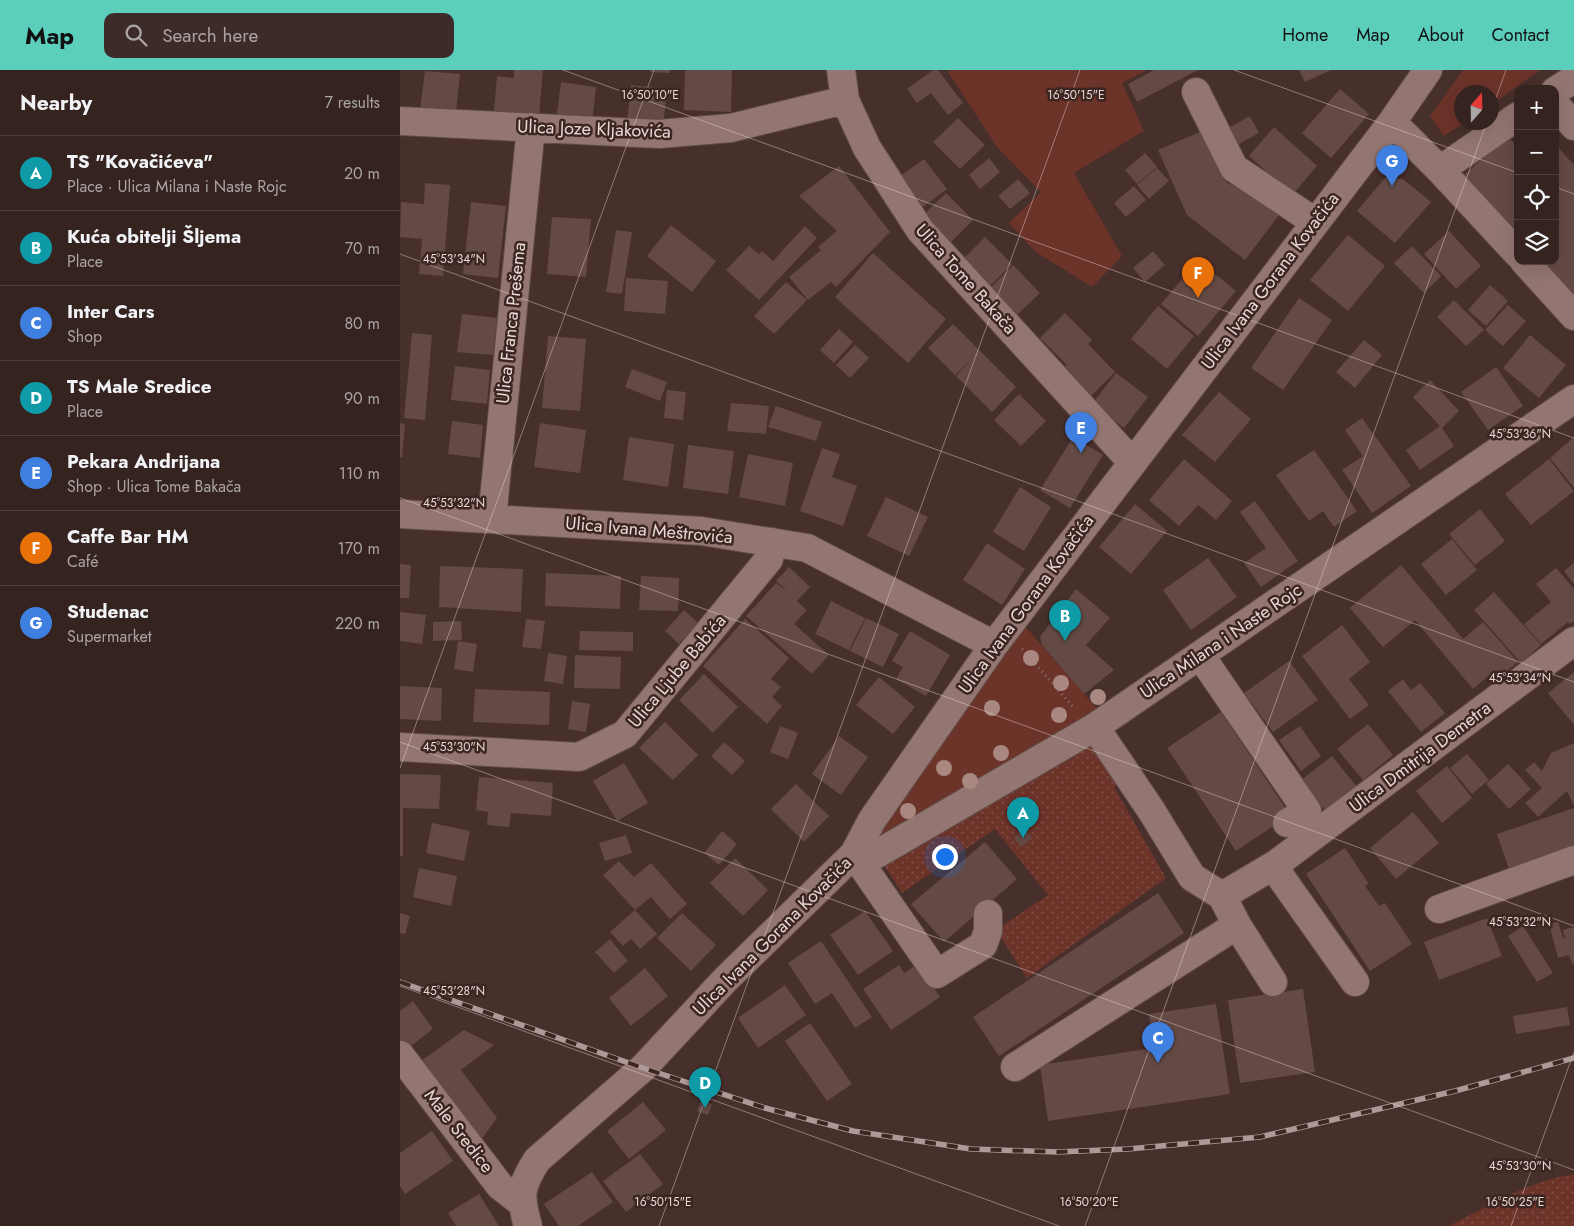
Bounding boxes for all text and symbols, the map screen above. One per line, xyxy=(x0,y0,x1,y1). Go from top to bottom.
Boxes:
search box xyxy=(104,13,454,58)
text: Map xyxy=(25,18,74,53)
icon: search xyxy=(122,21,150,49)
text: Search here xyxy=(162,22,258,49)
text: Home xyxy=(1282,22,1328,48)
text: Map xyxy=(1356,22,1390,48)
text: About xyxy=(1418,22,1463,48)
text: Contact xyxy=(1491,22,1549,48)
north arrow xyxy=(1454,85,1499,130)
map controls xyxy=(1514,85,1559,265)
button: + xyxy=(1514,85,1559,130)
text: 16°50'10"E xyxy=(621,86,679,104)
text: 16°50'15"E xyxy=(1047,86,1105,104)
text: Nearby xyxy=(20,88,92,118)
text: 7 results xyxy=(324,91,380,114)
street label: Ulica Joze Kljakovića xyxy=(517,113,671,145)
button: − xyxy=(1514,130,1559,175)
pin: G xyxy=(1376,145,1408,186)
text: TS "Kovačićeva" xyxy=(67,148,213,175)
text: A xyxy=(30,162,42,185)
text: 20 m xyxy=(344,162,380,185)
text: Place · Ulica Milana i Naste Rojc xyxy=(67,175,287,198)
button: locate xyxy=(1514,175,1559,220)
street label: Ulica Ivana Gorana Kovačića xyxy=(1195,187,1345,375)
street label: Ulica Tome Bakača xyxy=(909,218,1023,340)
button: layers xyxy=(1514,220,1559,265)
text: Kuća obitelji Šljema xyxy=(67,223,241,250)
text: B xyxy=(31,237,41,260)
text: 70 m xyxy=(345,237,380,260)
street label: Ulica Franca Prešema xyxy=(490,241,532,405)
text: Place xyxy=(67,250,103,273)
text: 45°53'34"N xyxy=(423,250,485,268)
pin: F xyxy=(1182,257,1214,298)
text: Inter Cars xyxy=(67,298,154,325)
text: C xyxy=(30,312,42,335)
text: 80 m xyxy=(344,312,380,335)
text: Shop xyxy=(67,325,102,348)
text: TS Male Sredice xyxy=(67,373,212,400)
text: D xyxy=(30,387,42,410)
text: 90 m xyxy=(344,387,380,410)
text: Place xyxy=(67,400,103,423)
pin: E xyxy=(1065,412,1097,453)
text: 45°53'36"N xyxy=(1489,425,1551,443)
text: Pekara Andrijana xyxy=(67,448,220,475)
text: E xyxy=(31,462,41,485)
text: 110 m xyxy=(339,462,380,485)
text: Shop · Ulica Tome Bakača xyxy=(67,475,241,498)
text: 45°53'32"N xyxy=(423,494,485,512)
street label: Ulica Ivana Gorana Kovačića xyxy=(952,509,1100,699)
street label: Ulica Ivana Meštrovića xyxy=(564,510,734,550)
text: Caffe Bar HM xyxy=(67,523,188,550)
text: F xyxy=(32,537,40,560)
text: 170 m xyxy=(338,537,380,560)
text: Café xyxy=(67,550,98,573)
street label: Ulica Milana i Naste Rojc xyxy=(1135,577,1307,705)
text: Studenac xyxy=(67,598,149,625)
pin: B xyxy=(1049,600,1081,641)
street label: Ulica Ljube Babića xyxy=(622,609,732,733)
text: G xyxy=(29,612,43,635)
text: 220 m xyxy=(335,612,380,635)
text: Supermarket xyxy=(67,625,152,648)
text: 45°53'34"N xyxy=(1489,669,1551,687)
street label: Ulica Dmitrija Demetra xyxy=(1344,695,1496,819)
text: 45°53'30"N xyxy=(423,738,485,756)
pin: A xyxy=(1007,797,1039,838)
your location xyxy=(932,844,958,870)
street label: Ulica Ivana Gorana Kovačića xyxy=(687,851,857,1021)
text: 45°53'32"N xyxy=(1489,913,1551,931)
text: 45°53'28"N xyxy=(423,982,485,1000)
pin: C xyxy=(1142,1022,1174,1063)
pin: D xyxy=(689,1067,721,1108)
street label: Male Sredice xyxy=(418,1084,500,1178)
text: 45°53'30"N xyxy=(1489,1157,1551,1175)
text: 16°50'15"E xyxy=(634,1193,692,1211)
text: 16°50'20"E xyxy=(1059,1193,1119,1211)
text: 16°50'25"E xyxy=(1486,1193,1544,1211)

